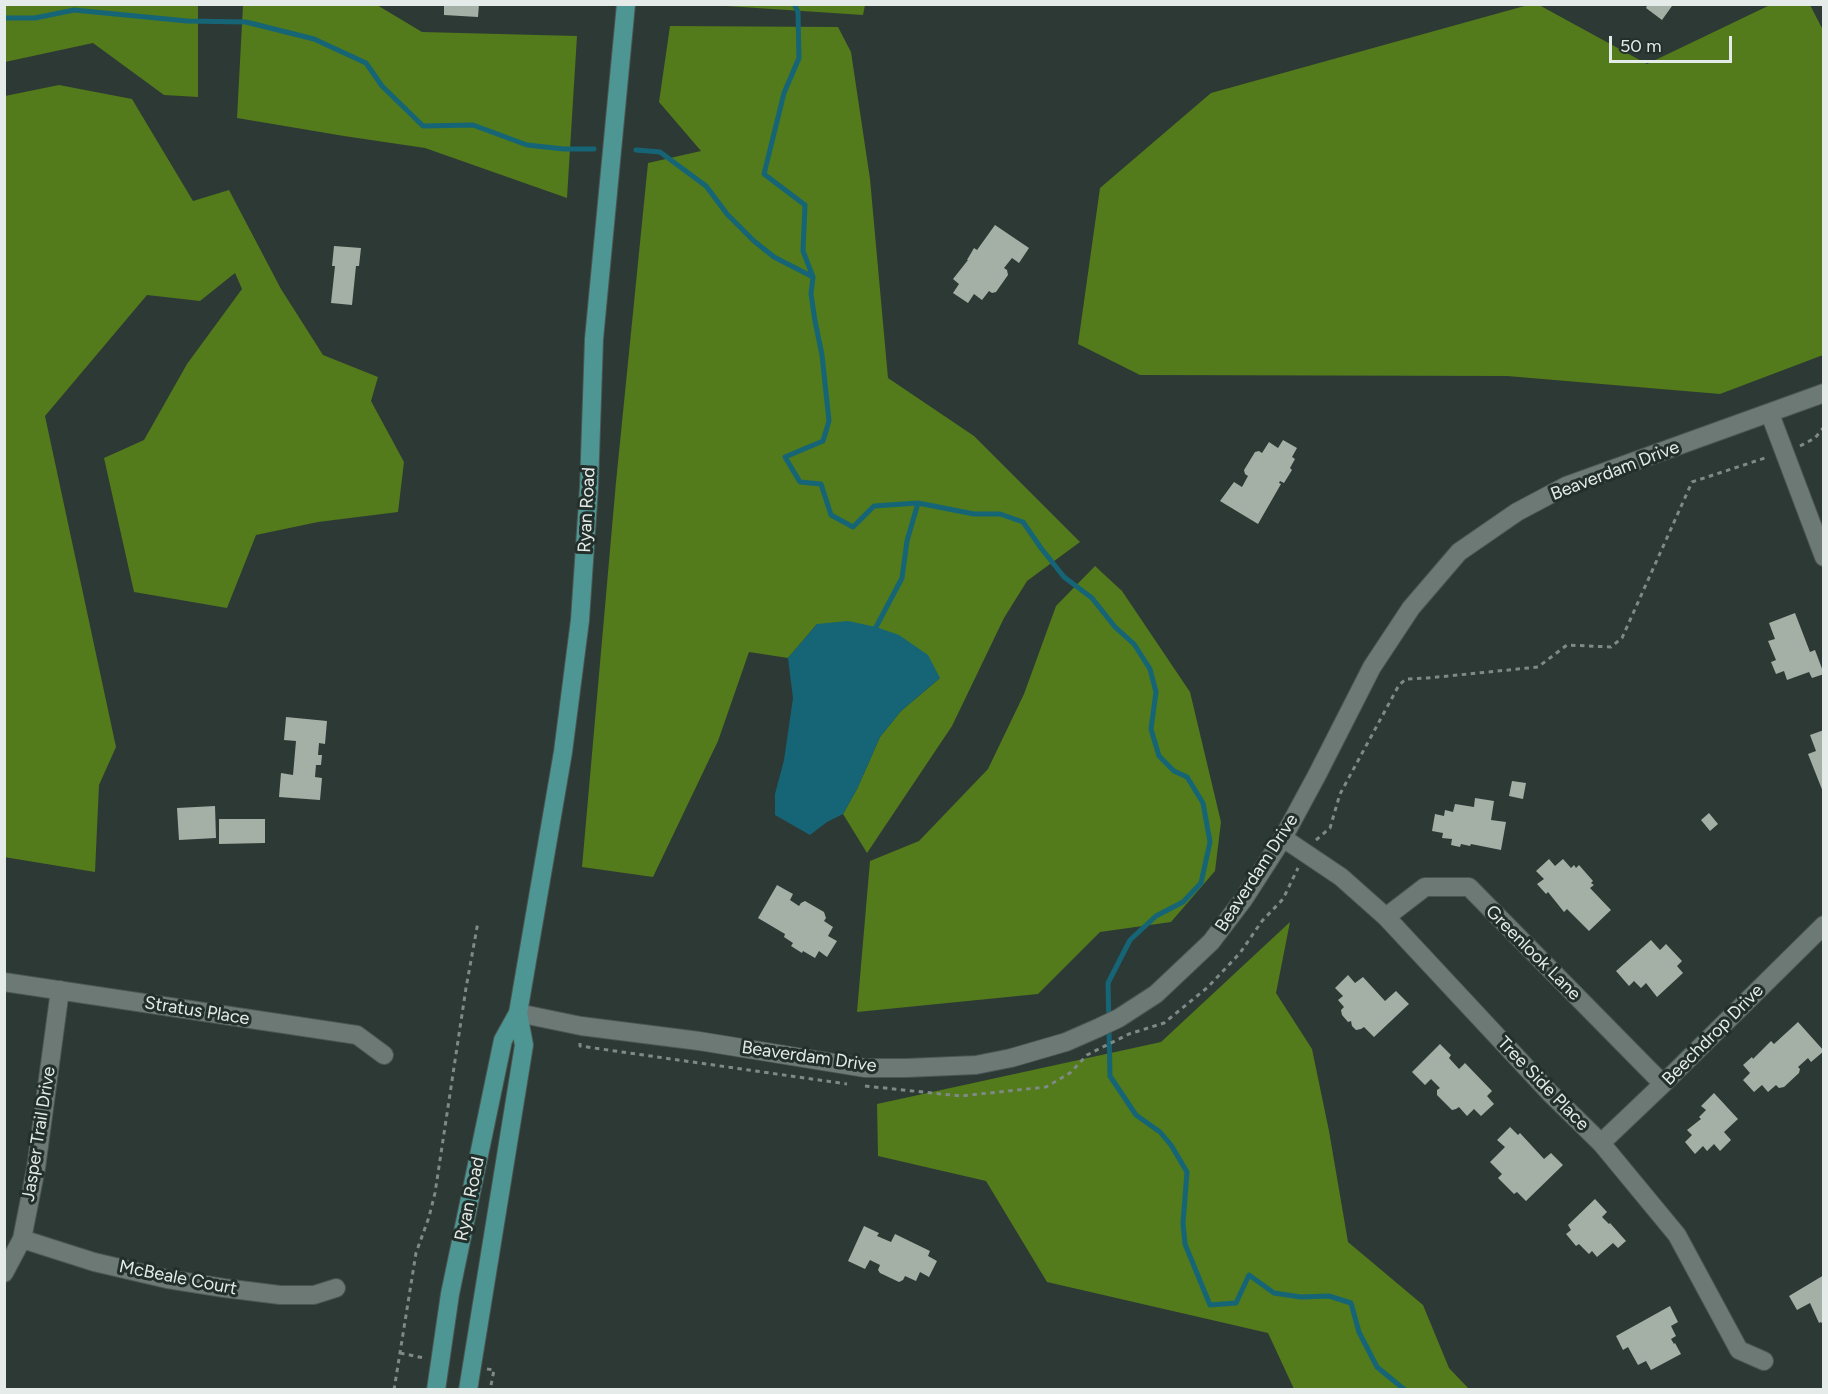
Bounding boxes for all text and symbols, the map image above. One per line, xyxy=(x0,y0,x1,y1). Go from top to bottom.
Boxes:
scale bar xyxy=(1612,24,1735,62)
text: 50 m xyxy=(1620,35,1662,57)
street label: Beaverdam Drive xyxy=(1548,437,1682,505)
street label: Ryan Road xyxy=(574,467,600,553)
street label: Beaverdam Drive xyxy=(1211,810,1303,936)
street label: Greenlook Lane xyxy=(1481,901,1585,1005)
street label: Beechdrop Drive xyxy=(1658,980,1768,1090)
street label: Stratus Place xyxy=(143,992,251,1030)
street label: Tree Side Place xyxy=(1493,1032,1593,1136)
street label: Beaverdam Drive xyxy=(740,1037,878,1077)
street label: Jasper Trail Drive xyxy=(18,1065,60,1203)
street label: Ryan Road xyxy=(451,1155,489,1243)
street label: McBeale Court xyxy=(117,1256,239,1300)

